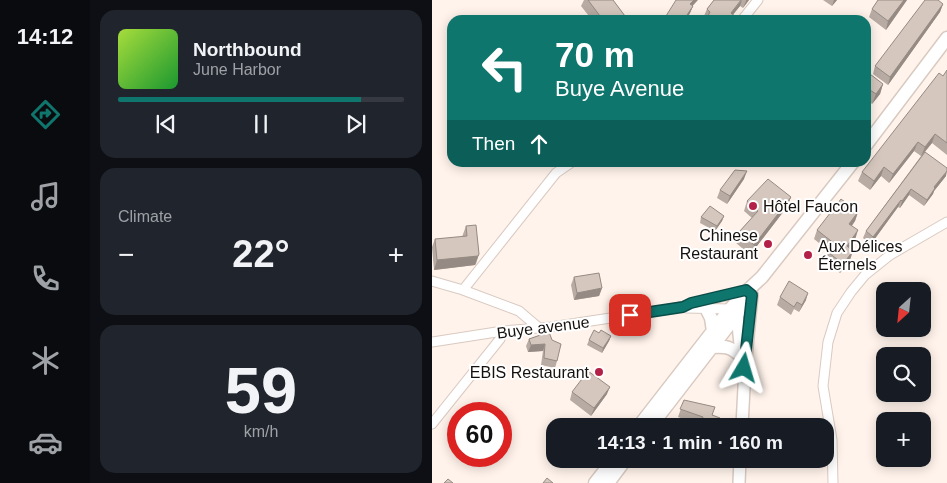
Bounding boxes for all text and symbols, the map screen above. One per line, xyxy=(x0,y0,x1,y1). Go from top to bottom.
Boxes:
text: 14:12 xyxy=(17,24,73,49)
icon: left xyxy=(472,35,537,100)
text: 70 m xyxy=(555,35,635,74)
text: Northbound xyxy=(193,39,302,60)
text: June Harbor xyxy=(193,61,281,78)
text: Buye Avenue xyxy=(555,76,684,101)
icon: directions xyxy=(28,97,63,132)
icon: previous xyxy=(152,110,180,138)
icon: pause xyxy=(247,110,275,138)
icon: next xyxy=(342,110,370,138)
icon: ahead xyxy=(525,130,553,158)
text: Then xyxy=(472,133,515,154)
icon: music xyxy=(28,179,63,214)
place label: Hôtel Faucon xyxy=(763,198,858,215)
marker: Hôtel Faucon xyxy=(747,200,759,212)
text: Climate xyxy=(118,208,172,225)
place label: Chinese Restaurant xyxy=(680,227,759,262)
text: 22° xyxy=(232,233,290,275)
marker: Chinese Restaurant xyxy=(762,238,774,250)
place label: Aux Délices Éternels xyxy=(818,238,902,273)
text: − xyxy=(118,239,134,270)
text: + xyxy=(388,239,404,270)
marker: Aux Délices Éternels xyxy=(802,249,814,261)
icon: phone xyxy=(28,261,63,296)
north arrow xyxy=(876,282,931,338)
map controls xyxy=(876,282,931,467)
pin xyxy=(609,294,651,336)
icon: arrive xyxy=(616,301,644,329)
street label: Buye avenue xyxy=(496,313,591,342)
position arrow xyxy=(717,341,769,393)
icon: climate xyxy=(28,343,63,378)
button: search xyxy=(876,347,931,402)
text: 59 xyxy=(225,354,297,427)
place label: EBIS Restaurant xyxy=(470,364,590,381)
marker: EBIS Restaurant xyxy=(593,366,605,378)
speed limit sign: 60 xyxy=(447,402,512,467)
button: + xyxy=(876,412,931,467)
text: km/h xyxy=(244,423,278,440)
icon: car xyxy=(28,425,63,460)
text: 14:13 · 1 min · 160 m xyxy=(597,432,783,453)

